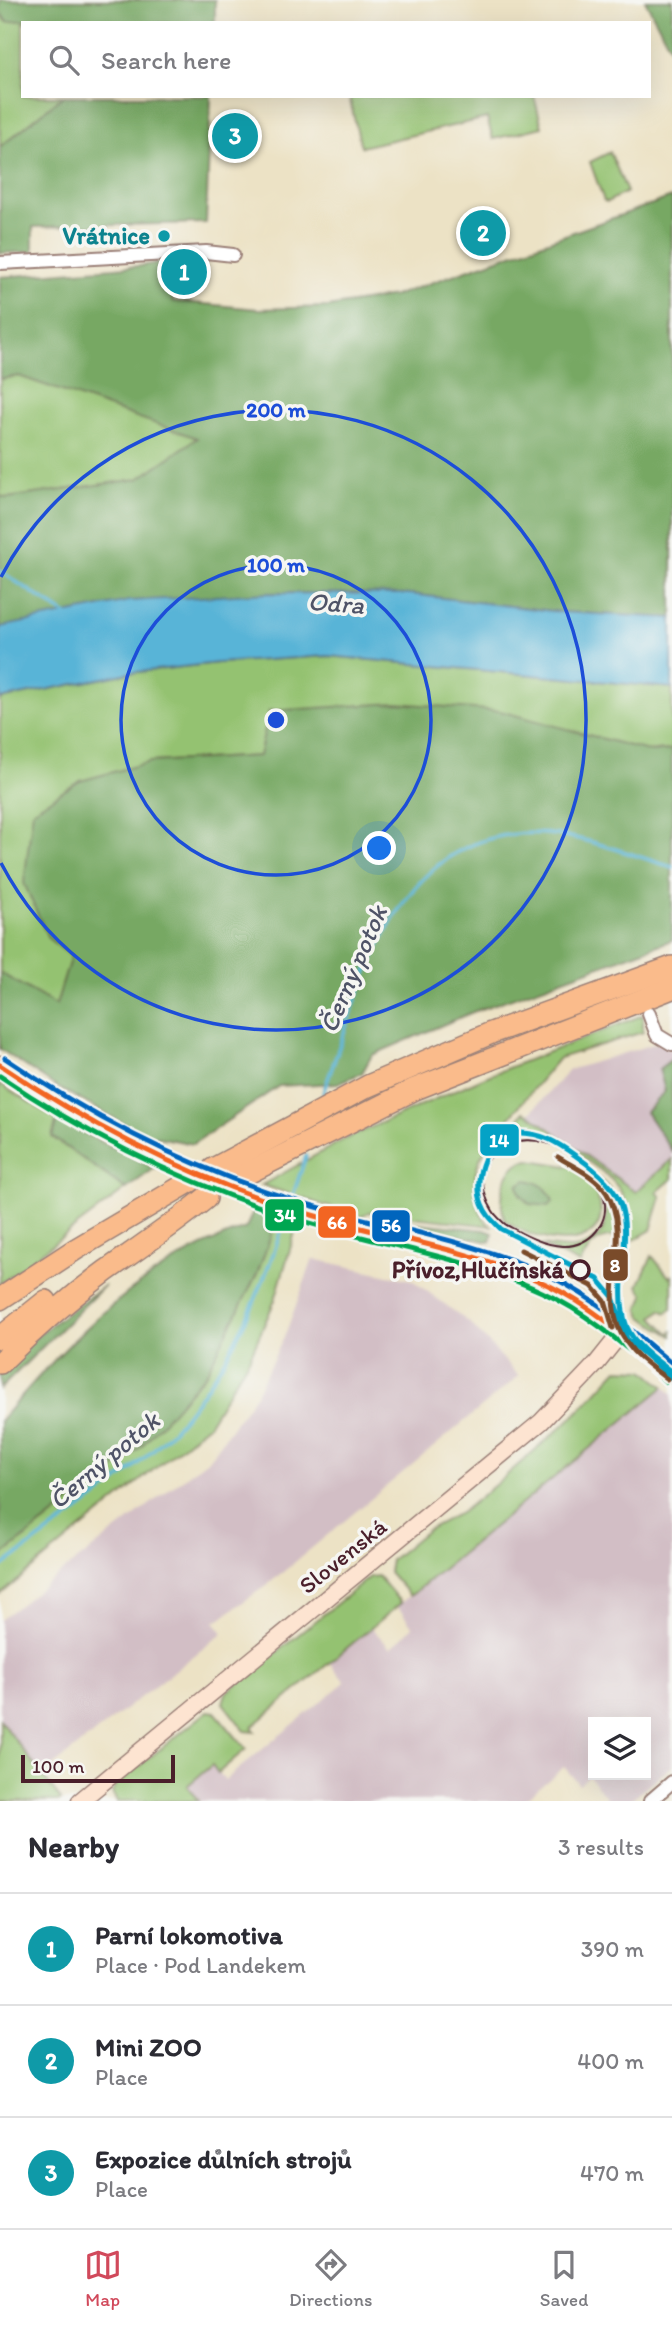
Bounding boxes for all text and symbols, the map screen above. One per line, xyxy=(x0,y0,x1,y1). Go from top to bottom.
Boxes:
search box xyxy=(21,21,651,98)
icon: search xyxy=(45,41,83,79)
text: Search here xyxy=(101,44,231,76)
pin: 3 xyxy=(212,110,258,162)
pin: 2 xyxy=(460,207,506,259)
place label: Vrátnice xyxy=(62,221,150,250)
marker: Vrátnice xyxy=(156,228,172,244)
pin: 1 xyxy=(161,246,207,298)
text: 200 m xyxy=(246,397,306,422)
text: 100 m xyxy=(247,552,305,577)
water label: Odra xyxy=(307,585,366,621)
centre of rings xyxy=(264,708,288,732)
your location xyxy=(362,831,396,865)
water label: Černý potok xyxy=(312,899,395,1037)
line badge: 14 xyxy=(479,1123,520,1157)
text: 14 xyxy=(489,1129,510,1152)
line badge: 34 xyxy=(264,1198,305,1232)
text: 34 xyxy=(274,1204,296,1227)
line badge: 66 xyxy=(317,1205,357,1239)
line badge: 56 xyxy=(371,1209,411,1243)
text: 66 xyxy=(327,1211,347,1234)
text: 56 xyxy=(381,1214,401,1237)
line badge: 8 xyxy=(602,1248,629,1282)
text: 8 xyxy=(610,1254,621,1277)
place label: Přívoz,Hlučínská xyxy=(392,1255,564,1284)
marker: Přívoz,Hlučínská xyxy=(570,1260,590,1280)
water label: Černý potok xyxy=(42,1403,167,1516)
street label: Slovenská xyxy=(293,1511,393,1600)
map controls xyxy=(588,1717,651,1780)
button: layers xyxy=(588,1717,651,1780)
scale bar xyxy=(21,1752,175,1784)
text: 100 m xyxy=(32,1755,84,1778)
text: Nearby xyxy=(28,1828,119,1865)
text: 3 results xyxy=(558,1833,644,1861)
text: Parní lokomotiva xyxy=(95,1919,283,1951)
text: 1 xyxy=(46,1935,56,1963)
text: 390 m xyxy=(581,1935,644,1963)
text: Place · Pod Landekem xyxy=(95,1951,306,1979)
text: Mini ZOO xyxy=(95,2031,202,2063)
text: 2 xyxy=(45,2047,57,2075)
text: 400 m xyxy=(577,2047,644,2075)
text: Place xyxy=(95,2063,148,2091)
text: Expozice důlních strojů xyxy=(95,2143,352,2175)
text: 3 xyxy=(45,2159,57,2187)
text: 470 m xyxy=(580,2159,644,2187)
text: Place xyxy=(95,2175,148,2203)
tab: Map xyxy=(84,2246,122,2311)
tab: Directions xyxy=(289,2246,373,2311)
tab: Saved xyxy=(540,2246,588,2311)

